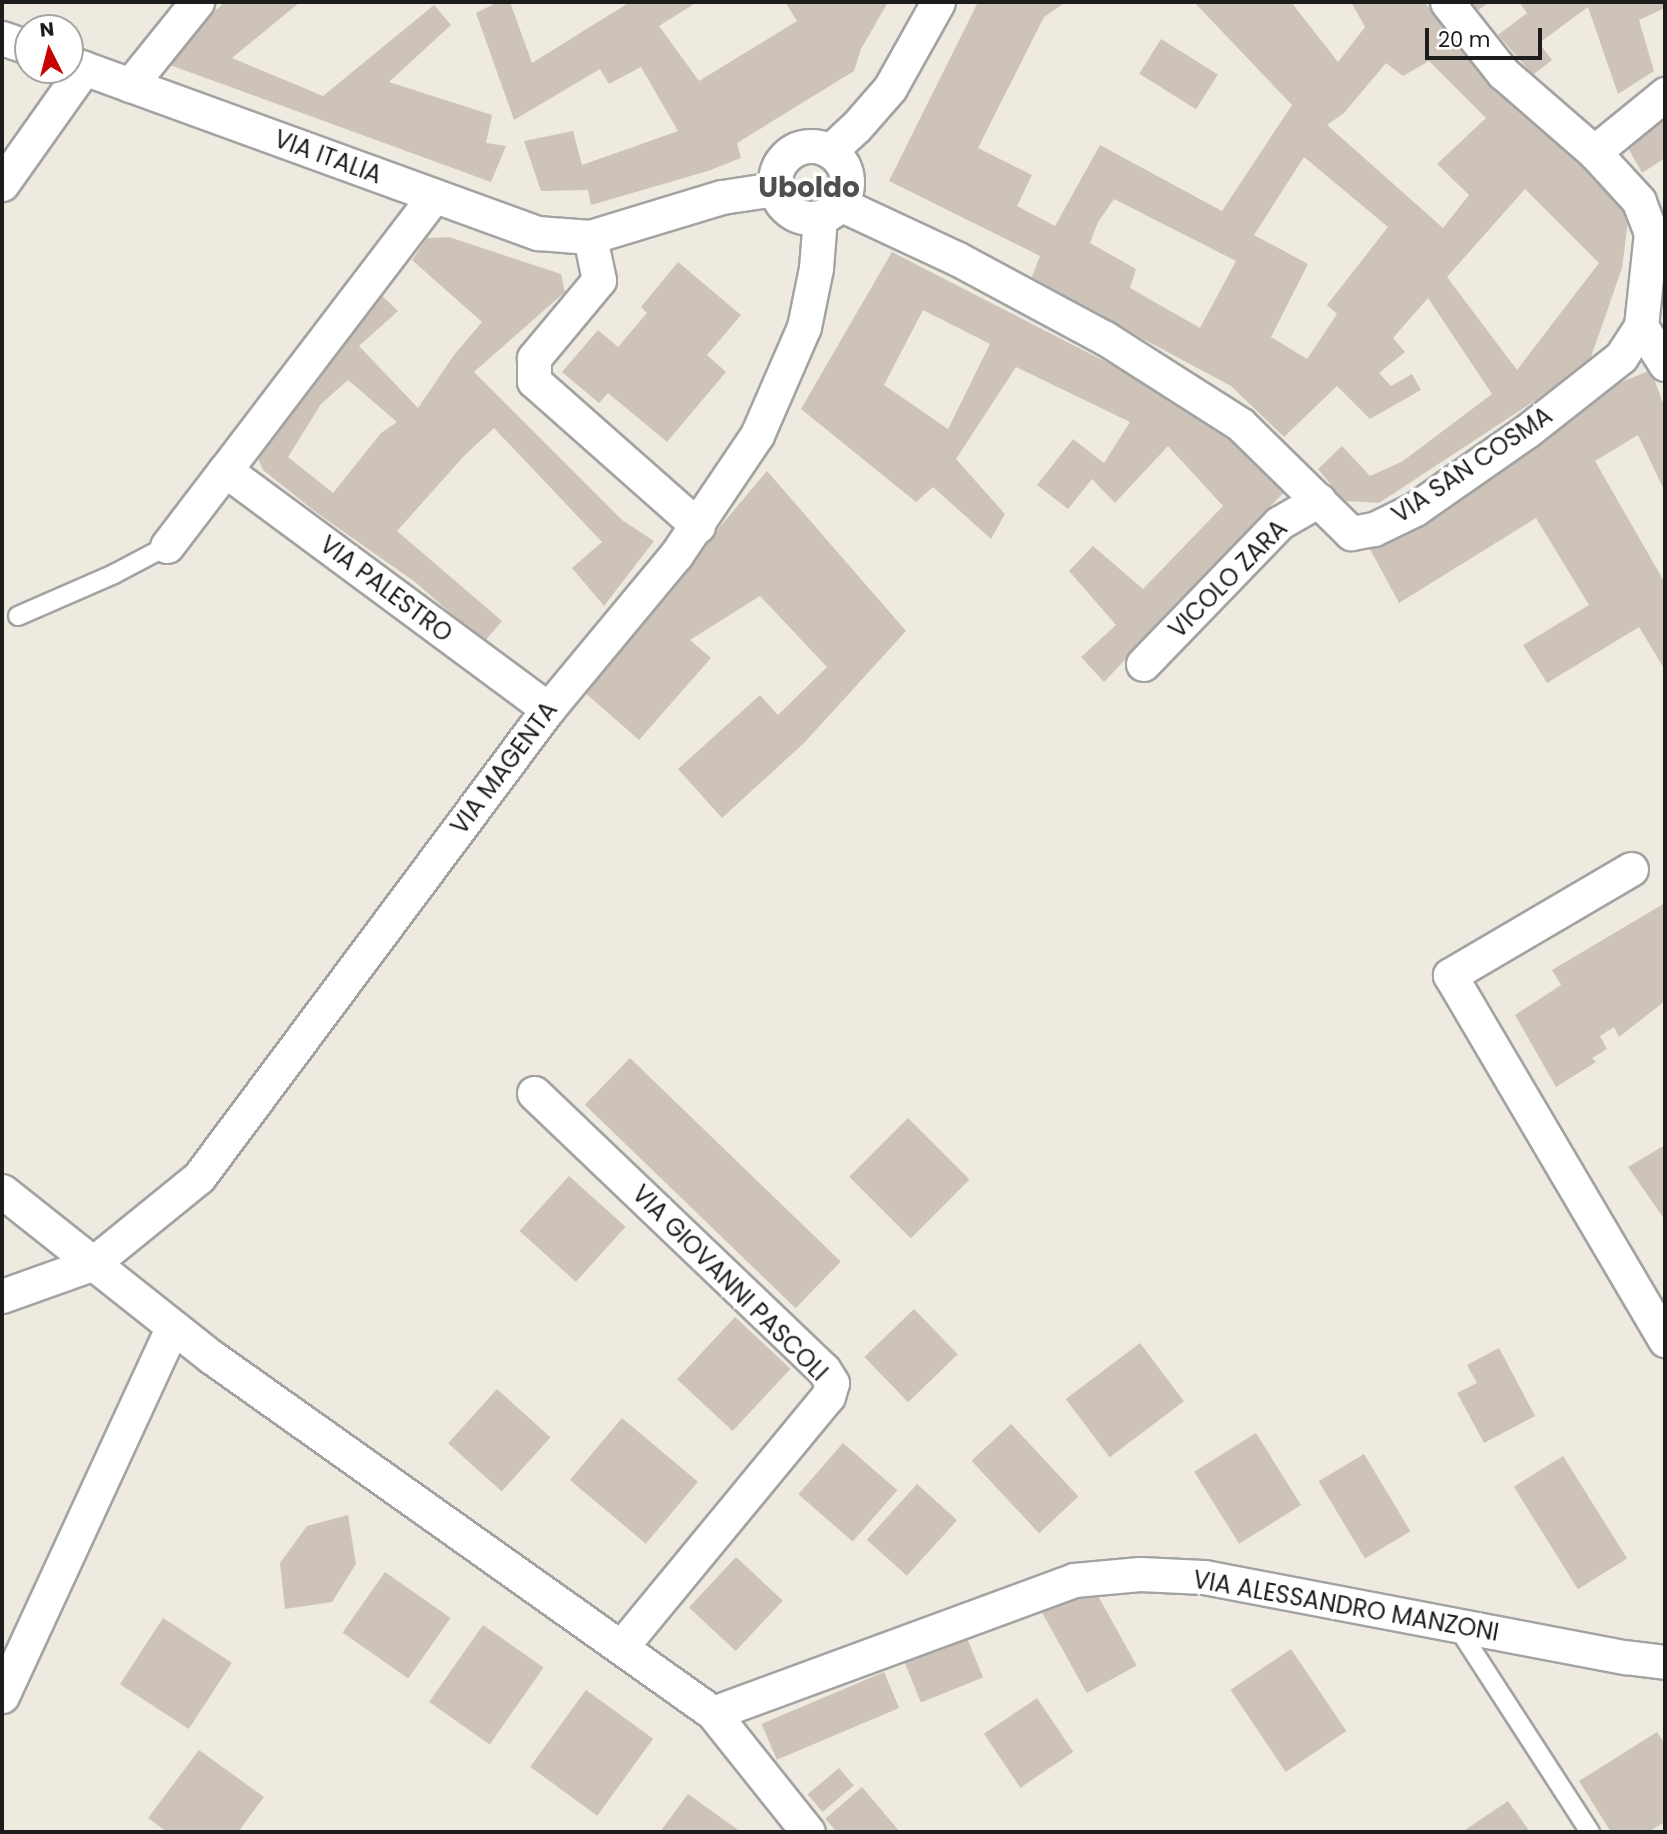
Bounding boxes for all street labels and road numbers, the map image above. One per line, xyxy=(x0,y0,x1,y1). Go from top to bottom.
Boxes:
street label: VIA ITALIA xyxy=(270,124,386,190)
street label: VIA SAN COSMA xyxy=(1387,401,1557,529)
street label: VICOLO ZARA xyxy=(1163,514,1293,644)
street label: VIA PALESTRO xyxy=(314,530,458,648)
street label: VIA MAGENTA xyxy=(445,696,563,840)
street label: VIA GIOVANNI PASCOLI xyxy=(626,1179,834,1387)
street label: VIA ALESSANDRO MANZONI xyxy=(1191,1565,1501,1647)

